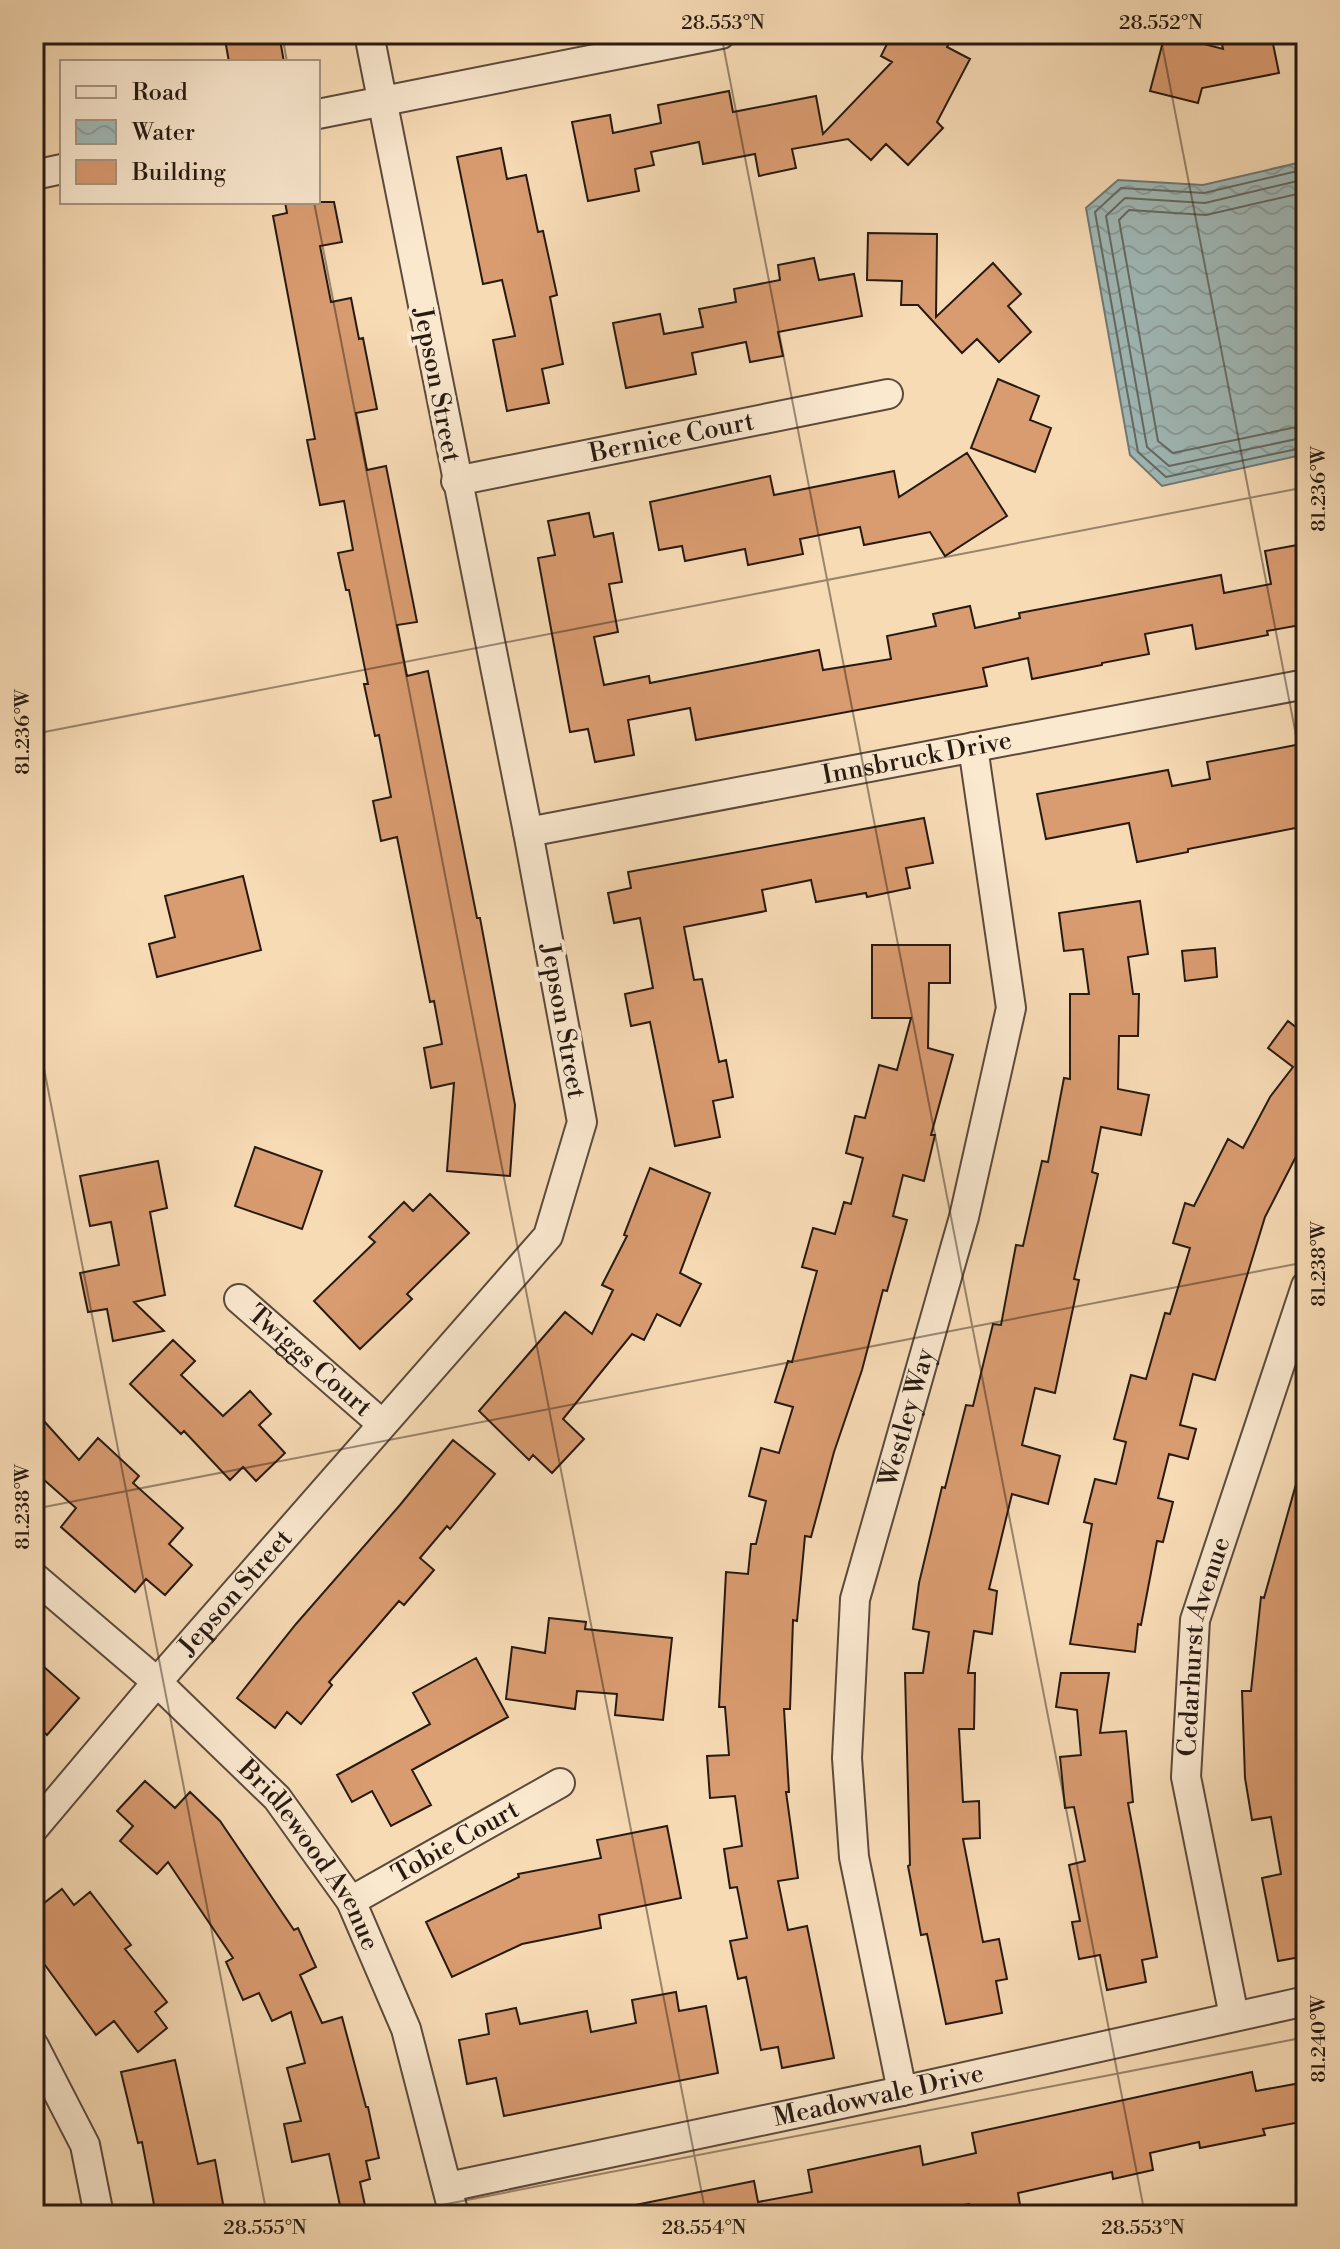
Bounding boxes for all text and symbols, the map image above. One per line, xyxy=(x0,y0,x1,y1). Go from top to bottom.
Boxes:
text: 28.553°N xyxy=(681,11,765,36)
text: 28.552°N xyxy=(1119,11,1203,36)
legend xyxy=(60,60,320,204)
text: Road xyxy=(132,78,188,108)
text: Water xyxy=(131,118,195,148)
text: Building xyxy=(131,158,226,188)
street label: Jepson Street xyxy=(406,304,468,465)
street label: Bernice Court xyxy=(586,405,757,470)
text: 81.236°W xyxy=(1307,446,1332,532)
text: 81.236°W xyxy=(11,689,36,775)
street label: Innsbruck Drive xyxy=(820,724,1014,792)
street label: Jepson Street xyxy=(533,940,592,1101)
text: 81.238°W xyxy=(1307,1220,1332,1307)
street label: Twiggs Court xyxy=(241,1298,379,1424)
street label: Westley Way xyxy=(872,1344,942,1491)
text: 81.238°W xyxy=(11,1463,36,1550)
street label: Jepson Street xyxy=(171,1523,299,1663)
street label: Cedarhurst Avenue xyxy=(1171,1533,1237,1757)
street label: Bridlewood Avenue xyxy=(231,1752,386,1955)
street label: Tobie Court xyxy=(386,1793,525,1891)
text: 81.240°W xyxy=(1307,1994,1332,2083)
street label: Meadowvale Drive xyxy=(770,2057,987,2134)
text: 28.555°N xyxy=(223,2216,307,2241)
text: 28.554°N xyxy=(662,2216,746,2241)
text: 28.553°N xyxy=(1101,2216,1185,2241)

